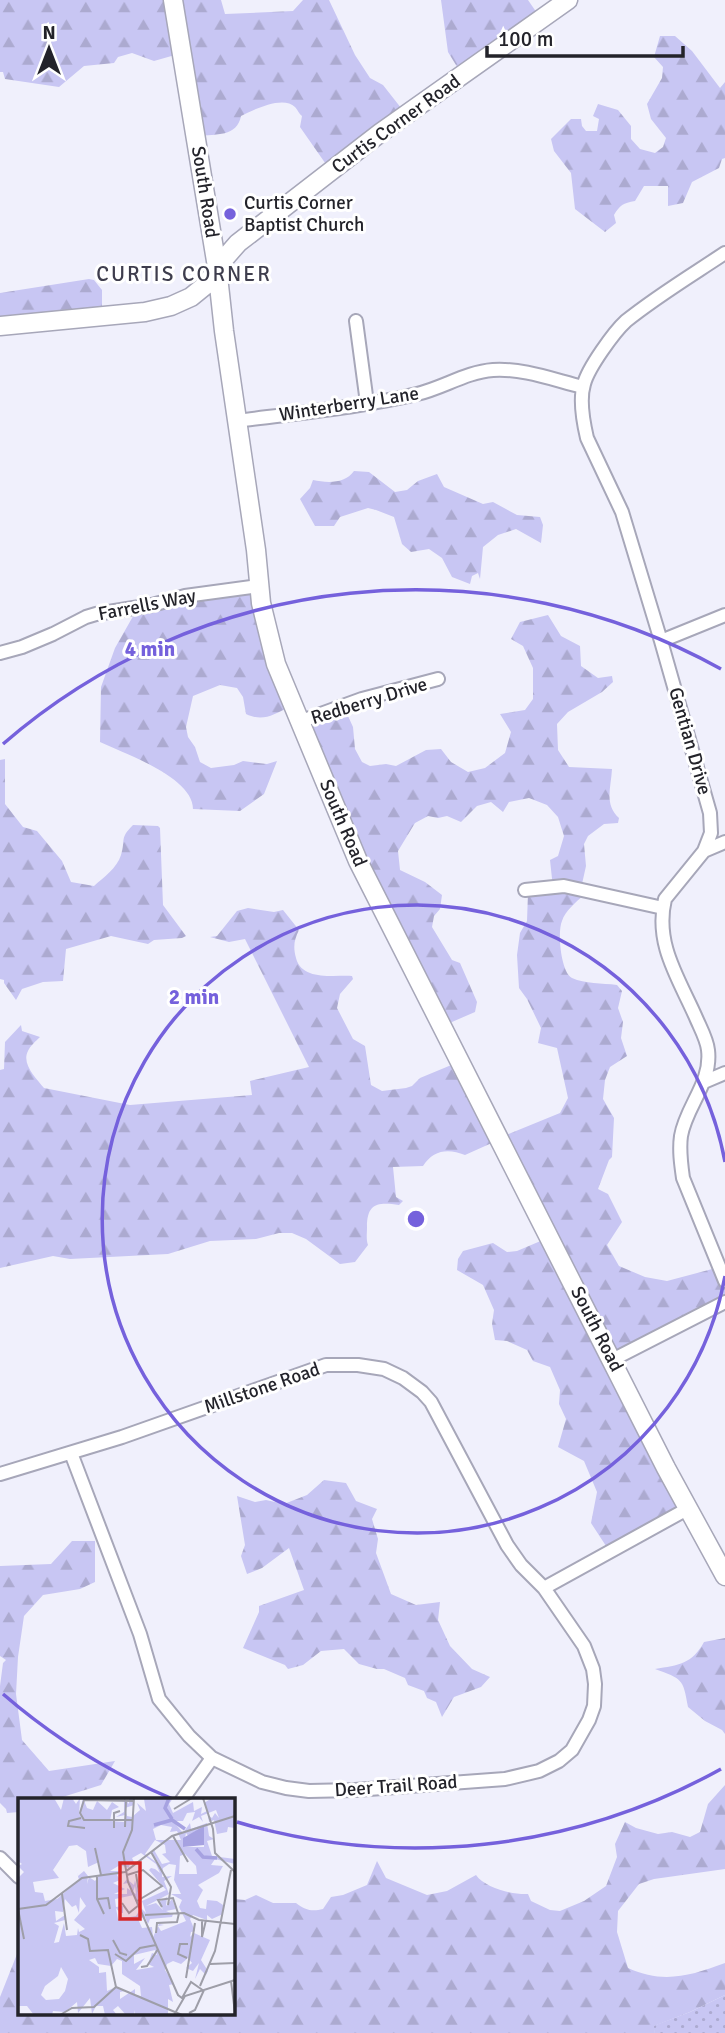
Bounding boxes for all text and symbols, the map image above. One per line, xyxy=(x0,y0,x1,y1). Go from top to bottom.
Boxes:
north arrow xyxy=(14,14,84,84)
scale bar xyxy=(487,14,683,58)
text: N xyxy=(42,21,56,45)
text: 100 m xyxy=(498,26,553,52)
street label: Curtis Corner Road xyxy=(327,69,465,179)
street label: South Road xyxy=(186,144,224,240)
place label: Curtis Corner Baptist Church xyxy=(244,191,364,237)
marker: Curtis Corner Baptist Church xyxy=(222,206,238,222)
district label: CURTIS CORNER xyxy=(96,261,272,287)
street label: Winterberry Lane xyxy=(278,381,420,427)
street label: Farrells Way xyxy=(96,584,198,626)
text: 4 min xyxy=(125,636,175,662)
street label: Redberry Drive xyxy=(308,672,430,730)
street label: Gentian Drive xyxy=(663,684,717,798)
street label: South Road xyxy=(314,776,372,870)
text: 2 min xyxy=(169,984,219,1010)
centre of rings xyxy=(404,1207,428,1231)
street label: South Road xyxy=(565,1282,629,1376)
street label: Millstone Road xyxy=(201,1357,323,1419)
street label: Deer Trail Road xyxy=(334,1770,458,1802)
inset map xyxy=(18,1798,234,2016)

